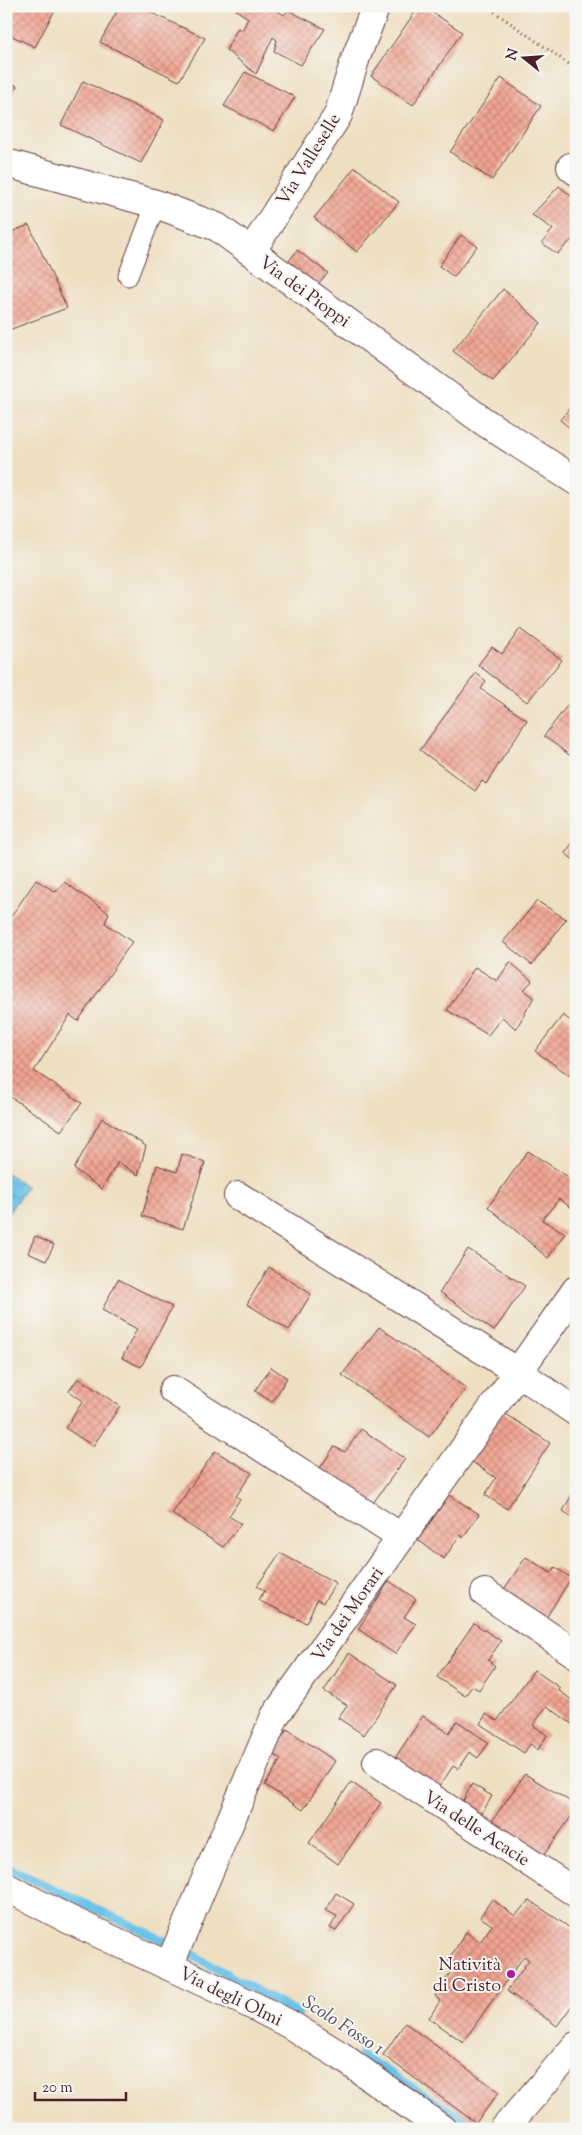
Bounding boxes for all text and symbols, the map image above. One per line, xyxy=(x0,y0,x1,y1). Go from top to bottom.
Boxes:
north arrow xyxy=(500,32,550,82)
text: N xyxy=(502,47,525,63)
street label: Via Valleselle xyxy=(271,109,348,211)
street label: Via dei Pioppi xyxy=(253,250,355,335)
street label: Via dei Morari xyxy=(306,1562,391,1668)
street label: Via delle Acacie xyxy=(417,1785,534,1874)
place label: Natività di Cristo xyxy=(433,1953,501,2000)
street label: Via degli Olmi xyxy=(174,1962,286,2034)
marker: Natività di Cristo xyxy=(505,1968,517,1980)
water label: Scolo Fosso 1 xyxy=(297,1990,389,2063)
scale bar xyxy=(35,2070,126,2102)
text: 20 m xyxy=(42,2078,73,2099)

